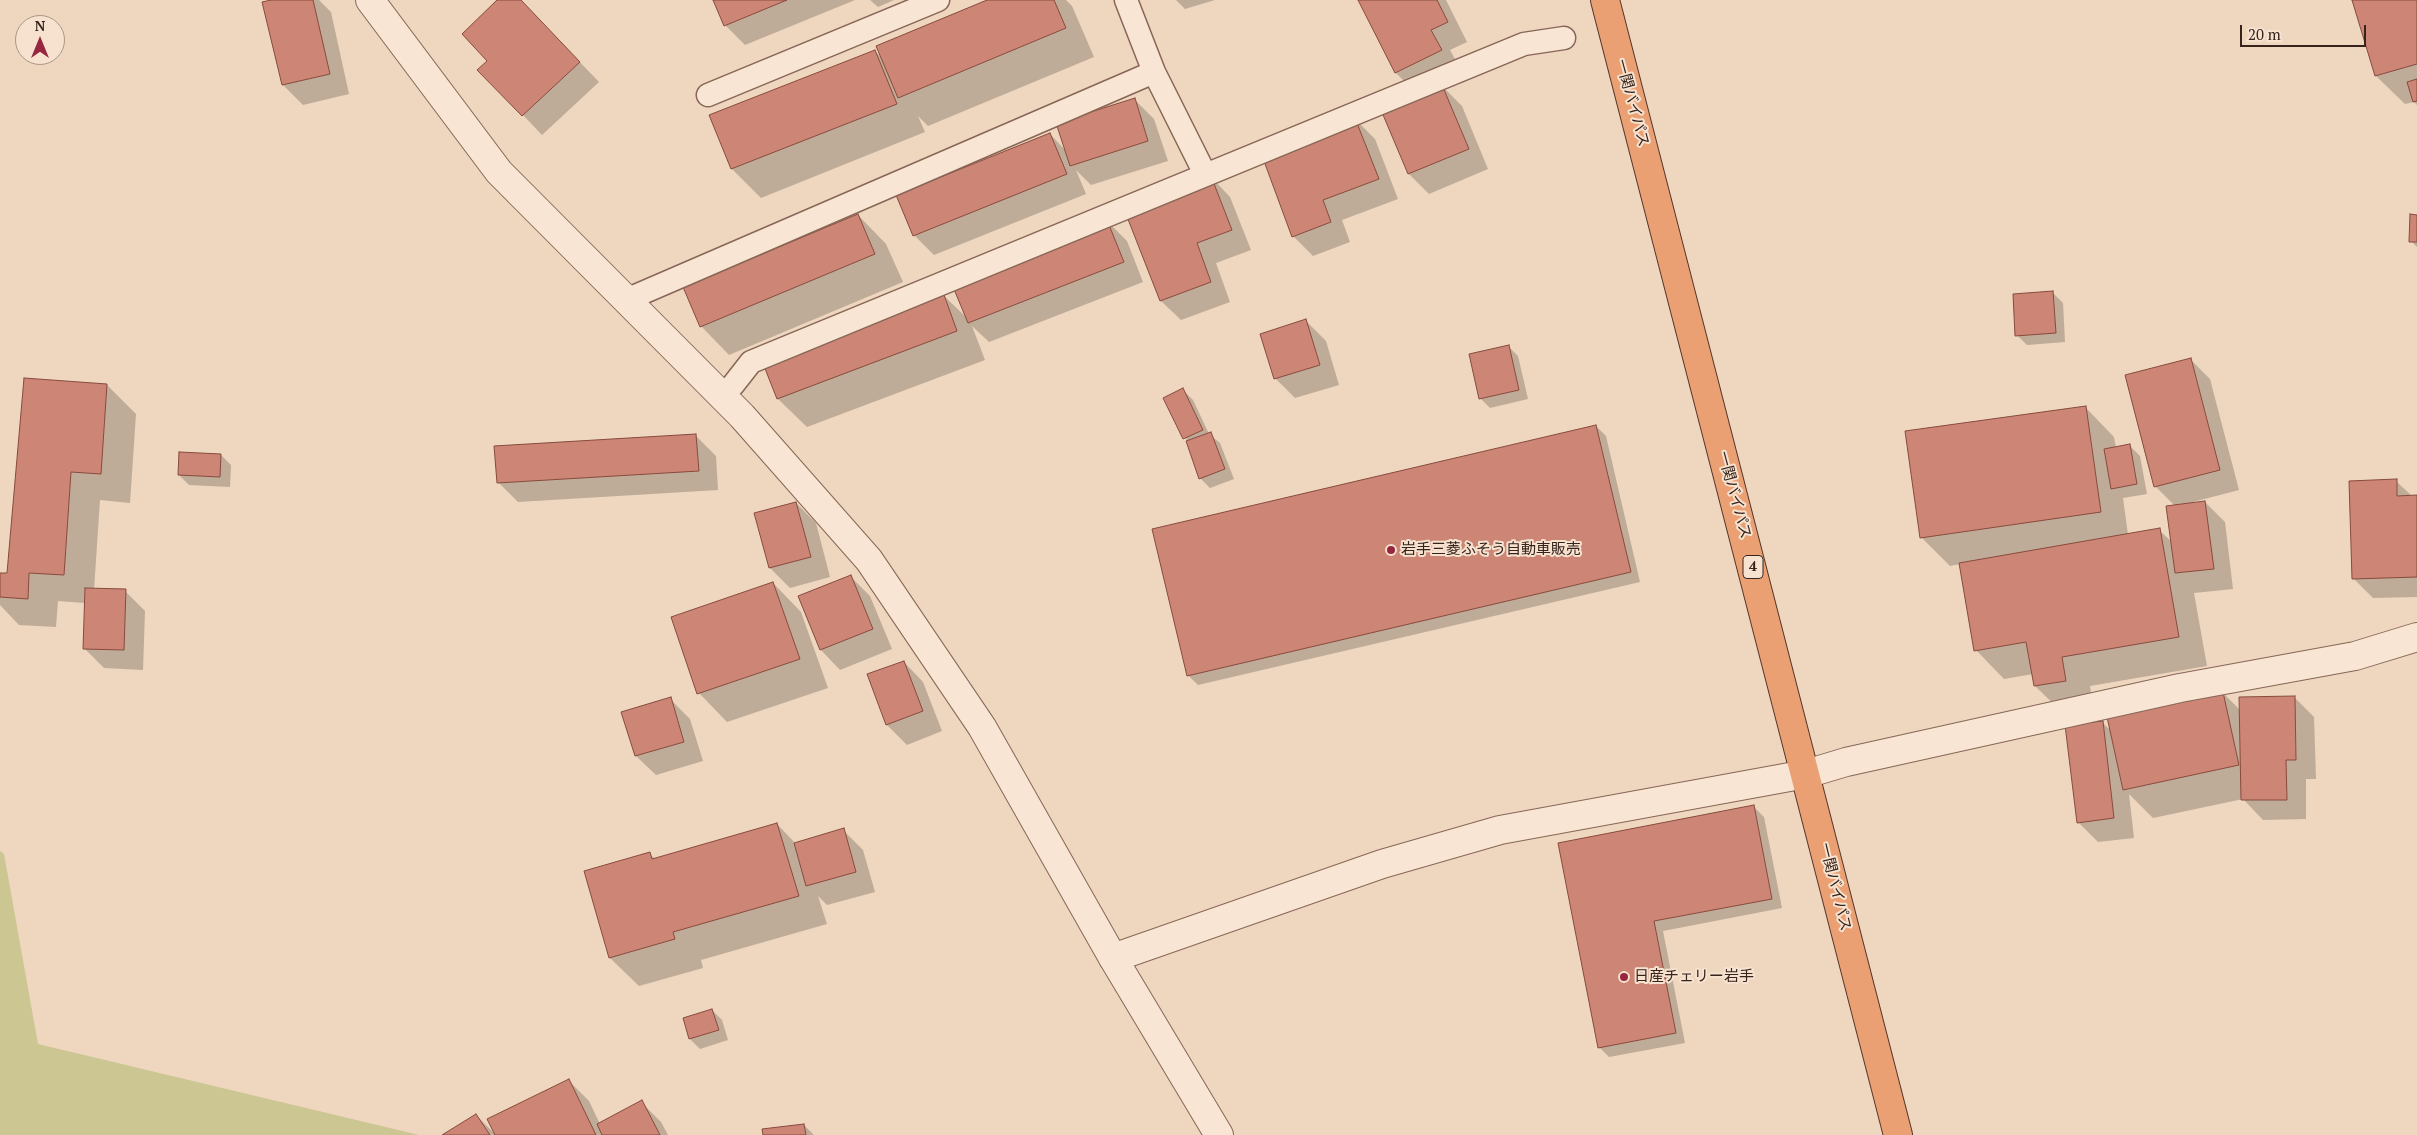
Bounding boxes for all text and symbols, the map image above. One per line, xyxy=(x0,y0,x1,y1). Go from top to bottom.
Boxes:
north arrow xyxy=(15,15,65,65)
scale bar xyxy=(2242,15,2368,47)
text: N xyxy=(35,16,45,35)
text: 20 m xyxy=(2248,24,2281,44)
street label: 一関バイパス xyxy=(1612,57,1652,149)
street label: 一関バイパス xyxy=(1714,449,1754,541)
place label: 岩手三菱ふそう自動車販売 xyxy=(1401,541,1581,559)
marker: 岩手三菱ふそう自動車販売 xyxy=(1385,544,1397,556)
road number: 4 xyxy=(1743,556,1763,578)
street label: 一関バイパス xyxy=(1815,841,1855,933)
place label: 日産チェリー岩手 xyxy=(1634,968,1754,986)
marker: 日産チェリー岩手 xyxy=(1618,971,1630,983)

